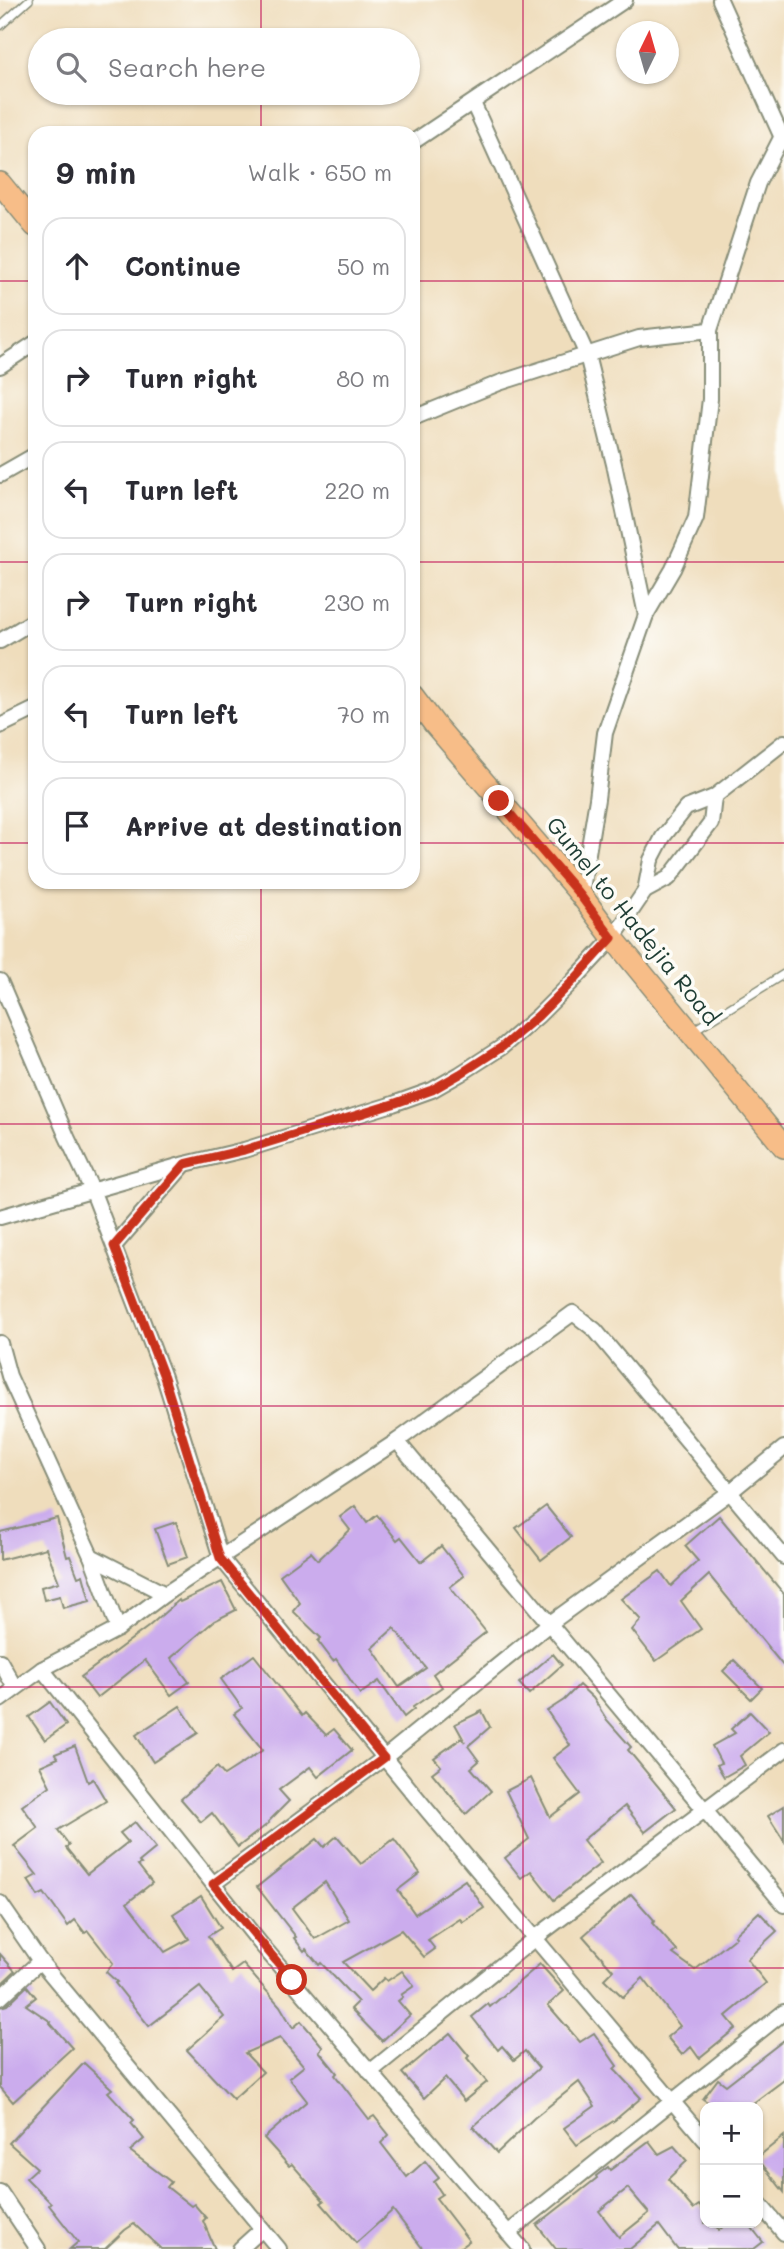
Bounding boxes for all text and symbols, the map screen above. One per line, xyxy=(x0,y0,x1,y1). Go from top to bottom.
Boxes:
north arrow xyxy=(616,21,679,84)
search box xyxy=(28,28,420,105)
icon: search xyxy=(52,48,90,86)
text: Search here xyxy=(108,50,266,84)
text: 9 min xyxy=(56,152,136,192)
text: Walk · 650 m xyxy=(248,157,392,187)
icon: ahead xyxy=(58,247,96,285)
text: Continue xyxy=(125,249,241,283)
text: 50 m xyxy=(337,251,390,281)
icon: right xyxy=(58,359,96,397)
text: Turn right xyxy=(125,361,258,395)
text: 80 m xyxy=(336,363,390,393)
icon: left xyxy=(58,471,96,509)
text: Turn left xyxy=(125,473,238,507)
text: 220 m xyxy=(324,475,390,505)
icon: right xyxy=(58,583,96,621)
text: Turn right xyxy=(125,585,258,619)
text: 230 m xyxy=(324,587,390,617)
icon: left xyxy=(58,695,96,733)
text: Turn left xyxy=(125,697,238,731)
text: 70 m xyxy=(337,699,390,729)
route end xyxy=(483,785,514,816)
icon: arrive xyxy=(58,807,96,845)
text: Arrive at destination xyxy=(125,809,402,843)
street label: Gumel to Hadejia Road xyxy=(540,810,727,1031)
route start xyxy=(276,1964,307,1995)
map controls xyxy=(700,2102,763,2228)
button: + xyxy=(700,2102,763,2165)
button: − xyxy=(700,2165,763,2228)

